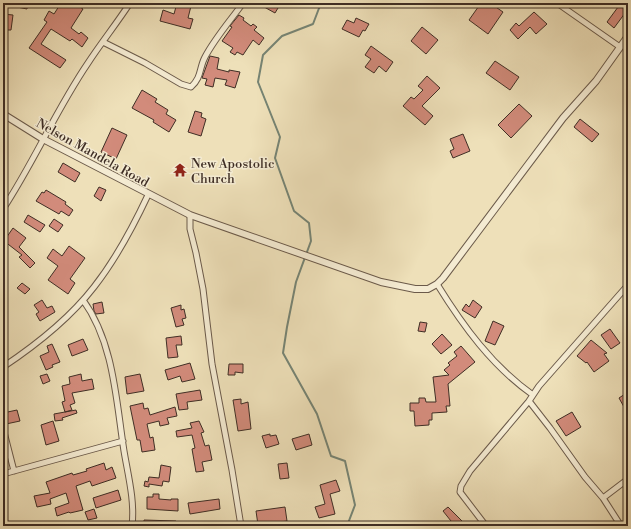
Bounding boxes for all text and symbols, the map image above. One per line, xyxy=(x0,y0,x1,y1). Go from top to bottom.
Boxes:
street label: Nelson Mandela Road xyxy=(33,115,152,191)
place label: New Apostolic Church xyxy=(191,156,275,187)
temple icon: New Apostolic Church xyxy=(172,162,188,178)

